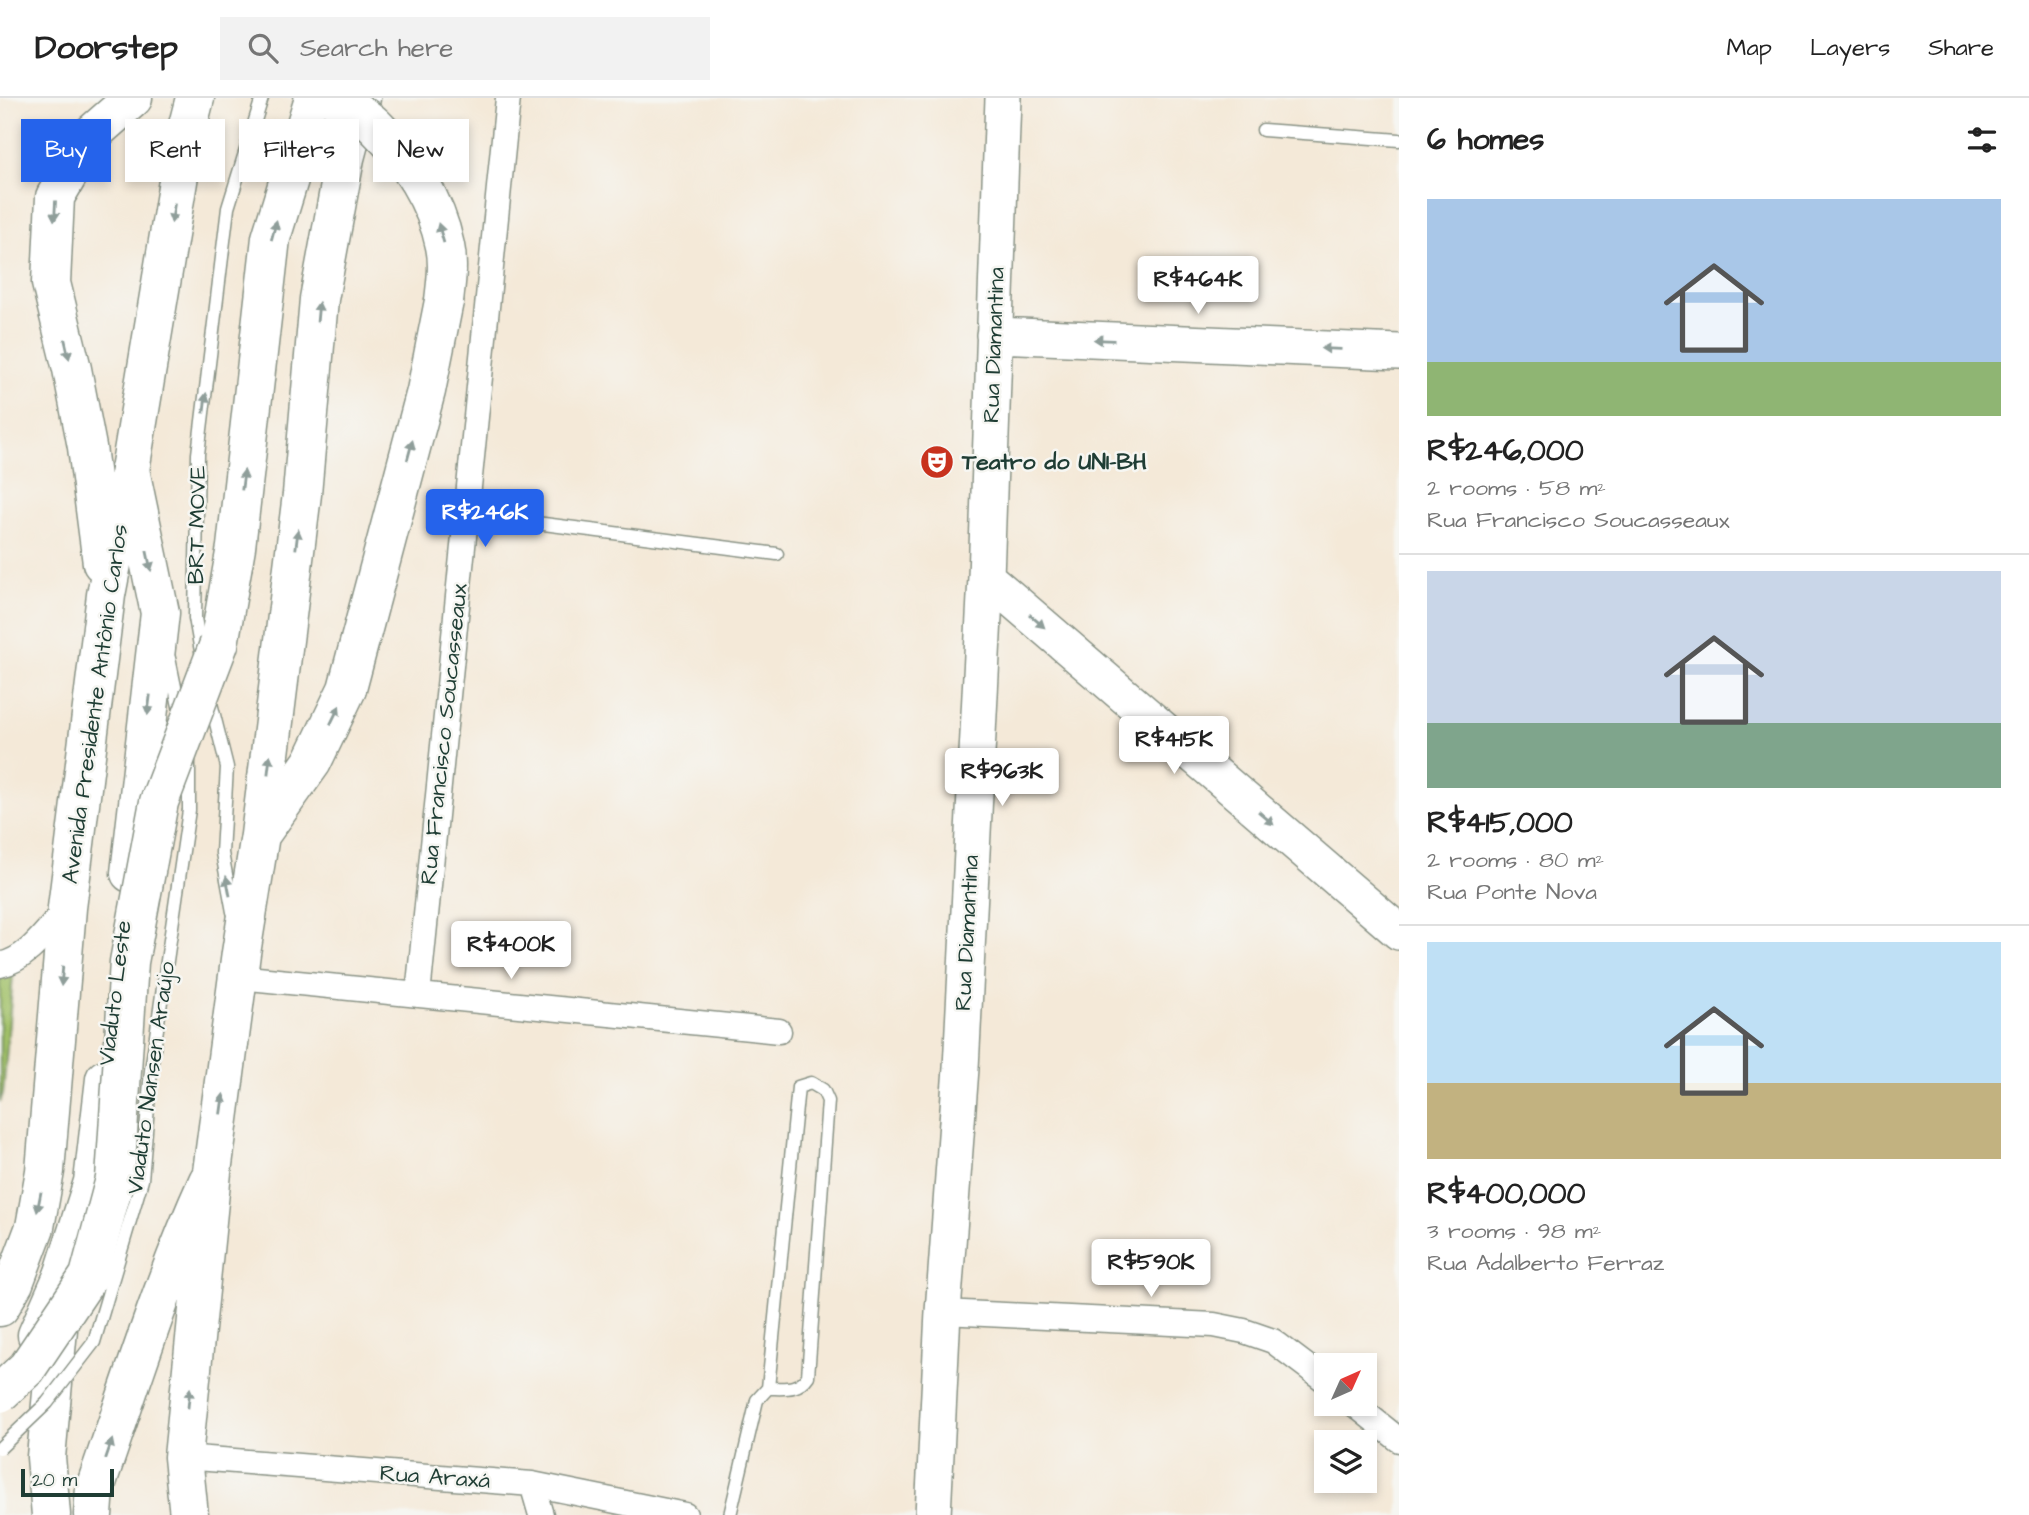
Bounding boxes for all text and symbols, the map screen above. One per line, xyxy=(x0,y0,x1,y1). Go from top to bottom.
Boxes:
search box xyxy=(220,17,710,80)
text: Doorstep xyxy=(35,25,178,71)
icon: search xyxy=(244,29,282,67)
text: Search here xyxy=(300,30,453,66)
text: Map xyxy=(1727,31,1772,65)
text: Layers xyxy=(1810,31,1890,65)
text: Share xyxy=(1928,31,1994,65)
chip: Buy xyxy=(21,119,111,182)
chip: Rent xyxy=(125,119,225,182)
chip: Filters xyxy=(239,119,359,182)
chip: New xyxy=(373,119,469,182)
text: 6 homes xyxy=(1427,119,1544,161)
icon: filters xyxy=(1963,121,2001,159)
one-way arrow xyxy=(49,200,60,222)
one-way arrow xyxy=(167,202,178,224)
one-way arrow xyxy=(269,219,280,241)
one-way arrow xyxy=(436,222,446,243)
icon: home xyxy=(1651,245,1777,371)
pin: R$464K xyxy=(1141,256,1255,316)
text: R$464K xyxy=(1154,263,1242,295)
street label: Rua Diamantina xyxy=(975,266,1013,424)
one-way arrow xyxy=(313,301,324,323)
one-way arrow xyxy=(1092,334,1114,345)
one-way arrow xyxy=(62,338,73,360)
one-way arrow xyxy=(1320,344,1342,355)
one-way arrow xyxy=(199,392,210,414)
text: R$246,000 xyxy=(1427,430,1584,472)
one-way arrow xyxy=(405,439,416,461)
theatre icon: Teatro do UNI-BH xyxy=(918,443,956,481)
place label: Teatro do UNI-BH xyxy=(961,446,1147,478)
street label: BRT MOVE xyxy=(180,465,214,585)
one-way arrow xyxy=(238,469,249,491)
text: 2 rooms · 58 m² xyxy=(1427,472,1606,504)
pin: R$246K xyxy=(428,490,542,549)
text: R$246K xyxy=(442,496,528,528)
text: Rua Francisco Soucasseaux xyxy=(1427,504,1729,536)
street label: Avenida Presidente Antônio Carlos xyxy=(54,522,136,886)
one-way arrow xyxy=(291,528,302,550)
one-way arrow xyxy=(144,550,155,572)
street label: Rua Francisco Soucasseaux xyxy=(412,582,476,886)
one-way arrow xyxy=(1029,613,1046,628)
icon: home xyxy=(1651,617,1777,743)
one-way arrow xyxy=(143,695,154,717)
one-way arrow xyxy=(329,705,340,725)
pin: R$415K xyxy=(1117,716,1231,776)
text: R$415K xyxy=(1135,723,1213,755)
pin: R$963K xyxy=(945,748,1059,808)
one-way arrow xyxy=(263,753,274,775)
text: R$963K xyxy=(961,755,1043,787)
text: R$415,000 xyxy=(1427,802,1573,844)
one-way arrow xyxy=(1257,810,1274,825)
text: 2 rooms · 80 m² xyxy=(1427,844,1604,876)
street label: Rua Diamantina xyxy=(947,854,987,1012)
one-way arrow xyxy=(223,875,234,897)
text: Rua Ponte Nova xyxy=(1427,876,1597,908)
street label: Viaduto Leste xyxy=(90,919,140,1067)
pin: R$400K xyxy=(454,922,568,981)
text: R$400K xyxy=(467,928,555,960)
street label: Viaduto Nansen Araújo xyxy=(119,960,183,1196)
one-way arrow xyxy=(56,965,67,987)
icon: home xyxy=(1651,988,1777,1114)
one-way arrow xyxy=(216,1093,227,1115)
text: R$400,000 xyxy=(1427,1173,1585,1215)
one-way arrow xyxy=(34,1191,45,1213)
text: 3 rooms · 98 m² xyxy=(1427,1215,1601,1247)
pin: R$590K xyxy=(1094,1240,1208,1299)
text: R$590K xyxy=(1107,1246,1195,1278)
text: Rua Adalberto Ferraz xyxy=(1427,1247,1664,1279)
north arrow xyxy=(1314,1353,1377,1416)
map controls xyxy=(1314,1353,1377,1493)
one-way arrow xyxy=(184,1387,195,1409)
button: layers xyxy=(1314,1430,1377,1493)
one-way arrow xyxy=(104,1438,115,1459)
street label: Rua Araxá xyxy=(379,1457,492,1497)
scale bar xyxy=(21,1466,114,1498)
text: 20 m xyxy=(32,1467,77,1494)

